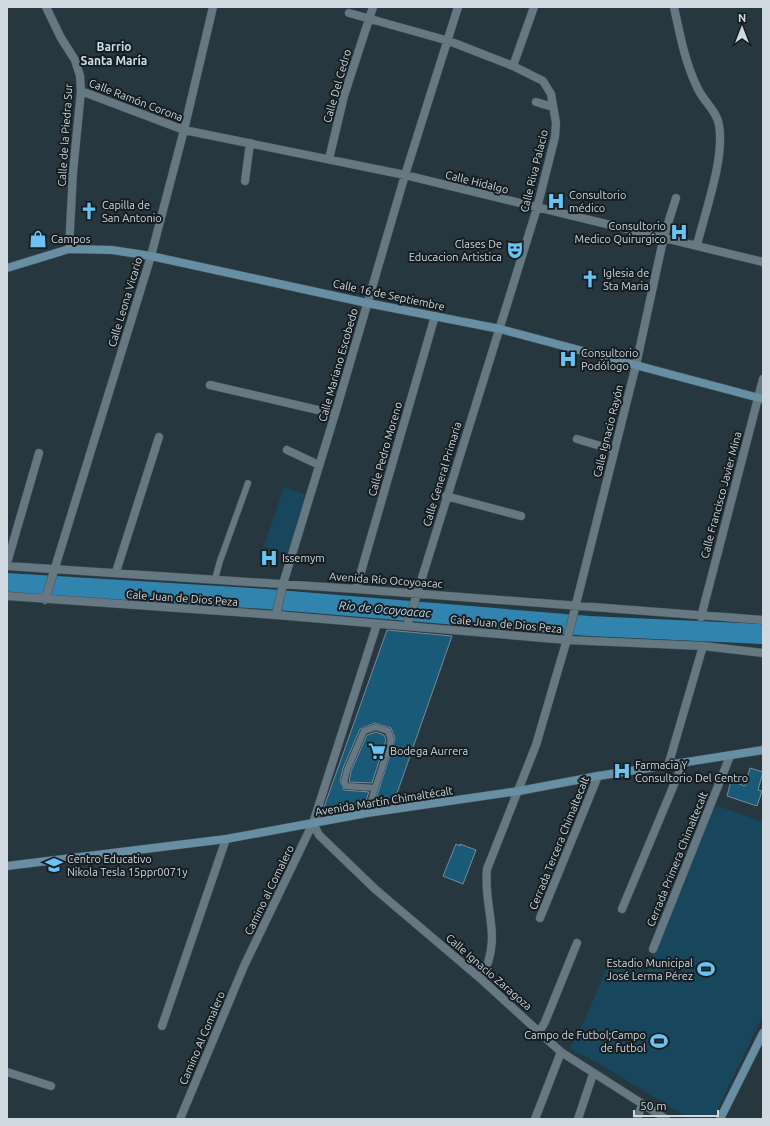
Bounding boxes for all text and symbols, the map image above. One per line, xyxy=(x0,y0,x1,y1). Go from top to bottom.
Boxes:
north arrow xyxy=(722,8,762,48)
text: N xyxy=(738,12,746,24)
district label: Barrio Santa María xyxy=(81,40,147,67)
street label: Calle Del Cedro xyxy=(321,48,353,124)
street label: Calle Ramón Corona xyxy=(87,77,185,123)
street label: Calle de la Piedra Sur xyxy=(55,82,75,187)
street label: Calle Riva Palacio xyxy=(518,128,550,214)
street label: Calle Hidalgo xyxy=(444,168,510,196)
place label: Consultorio médico xyxy=(569,189,626,214)
hospital icon: Consultorio médico xyxy=(546,191,566,211)
place label: Capilla de San Antonio xyxy=(102,199,162,224)
church icon: Capilla de San Antonio xyxy=(79,201,99,221)
place label: Consultorio Medico Quirurgico xyxy=(575,220,666,245)
hospital icon: Consultorio Medico Quirurgico xyxy=(669,222,689,242)
shop icon: Campos xyxy=(28,229,48,249)
place label: Campos xyxy=(51,233,91,245)
place label: Clases De Educacion Artistica xyxy=(409,238,502,263)
theatre icon: Clases De Educacion Artistica xyxy=(505,240,525,260)
street label: Calle Leona Vicario xyxy=(106,256,144,348)
place label: Iglesia de Sta Maria xyxy=(603,267,649,292)
church icon: Iglesia de Sta Maria xyxy=(580,269,600,289)
street label: Calle 16 de Septiembre xyxy=(332,277,446,313)
street label: Calle Mariano Escobedo xyxy=(316,307,360,423)
place label: Consultorio Podólogo xyxy=(581,347,638,372)
hospital icon: Consultorio Podólogo xyxy=(558,349,578,369)
street label: Calle Ignacio Rayón xyxy=(591,383,625,479)
street label: Calle Pedro Moreno xyxy=(366,400,404,498)
street label: Calle General Primaria xyxy=(420,420,464,528)
street label: Calle Francisco Javier Mina xyxy=(698,430,744,560)
hospital icon: Issemym xyxy=(259,548,279,568)
place label: Issemym xyxy=(282,552,325,564)
street label: Avenida Río Ocoyoacac xyxy=(329,570,443,590)
street label: Cale Juan de Dios Peza xyxy=(126,588,238,608)
water label: Rio de Ocoyoacac xyxy=(338,598,432,620)
street label: Cale Juan de Dios Peza xyxy=(450,613,562,635)
supermarket icon: Bodega Aurrera xyxy=(367,741,387,761)
place label: Bodega Aurrera xyxy=(390,745,468,757)
place label: Farmacia Y Consultorio Del Centro xyxy=(635,759,748,784)
hospital icon: Farmacia Y Consultorio Del Centro xyxy=(612,761,632,781)
street label: Cerrada Tercera Chimaltecalt xyxy=(527,774,592,911)
street label: Avenida Martín Chimaltécalt xyxy=(314,784,454,818)
street label: Cerrada Primera Chimaltecalt xyxy=(644,789,710,928)
street label: Camino al Comalero xyxy=(242,843,296,937)
place label: Centro Educativo Nikola Tesla 15ppr0071y xyxy=(67,853,188,878)
school or university icon: Centro Educativo Nikola Tesla 15ppr0071y xyxy=(44,855,64,875)
street label: Calle Ignacio Zaragoza xyxy=(444,932,534,1012)
place label: Estadio Municipal José Lerma Pérez xyxy=(606,957,693,982)
sports icon: Estadio Municipal José Lerma Pérez xyxy=(696,959,716,979)
street label: Camino Al Comalero xyxy=(177,990,227,1086)
place label: Campo de Futbol;Campo de futbol xyxy=(524,1029,646,1054)
sports icon: Campo de Futbol;Campo de futbol xyxy=(649,1031,669,1051)
scale bar xyxy=(634,1092,718,1118)
text: 50 m xyxy=(640,1099,667,1112)

